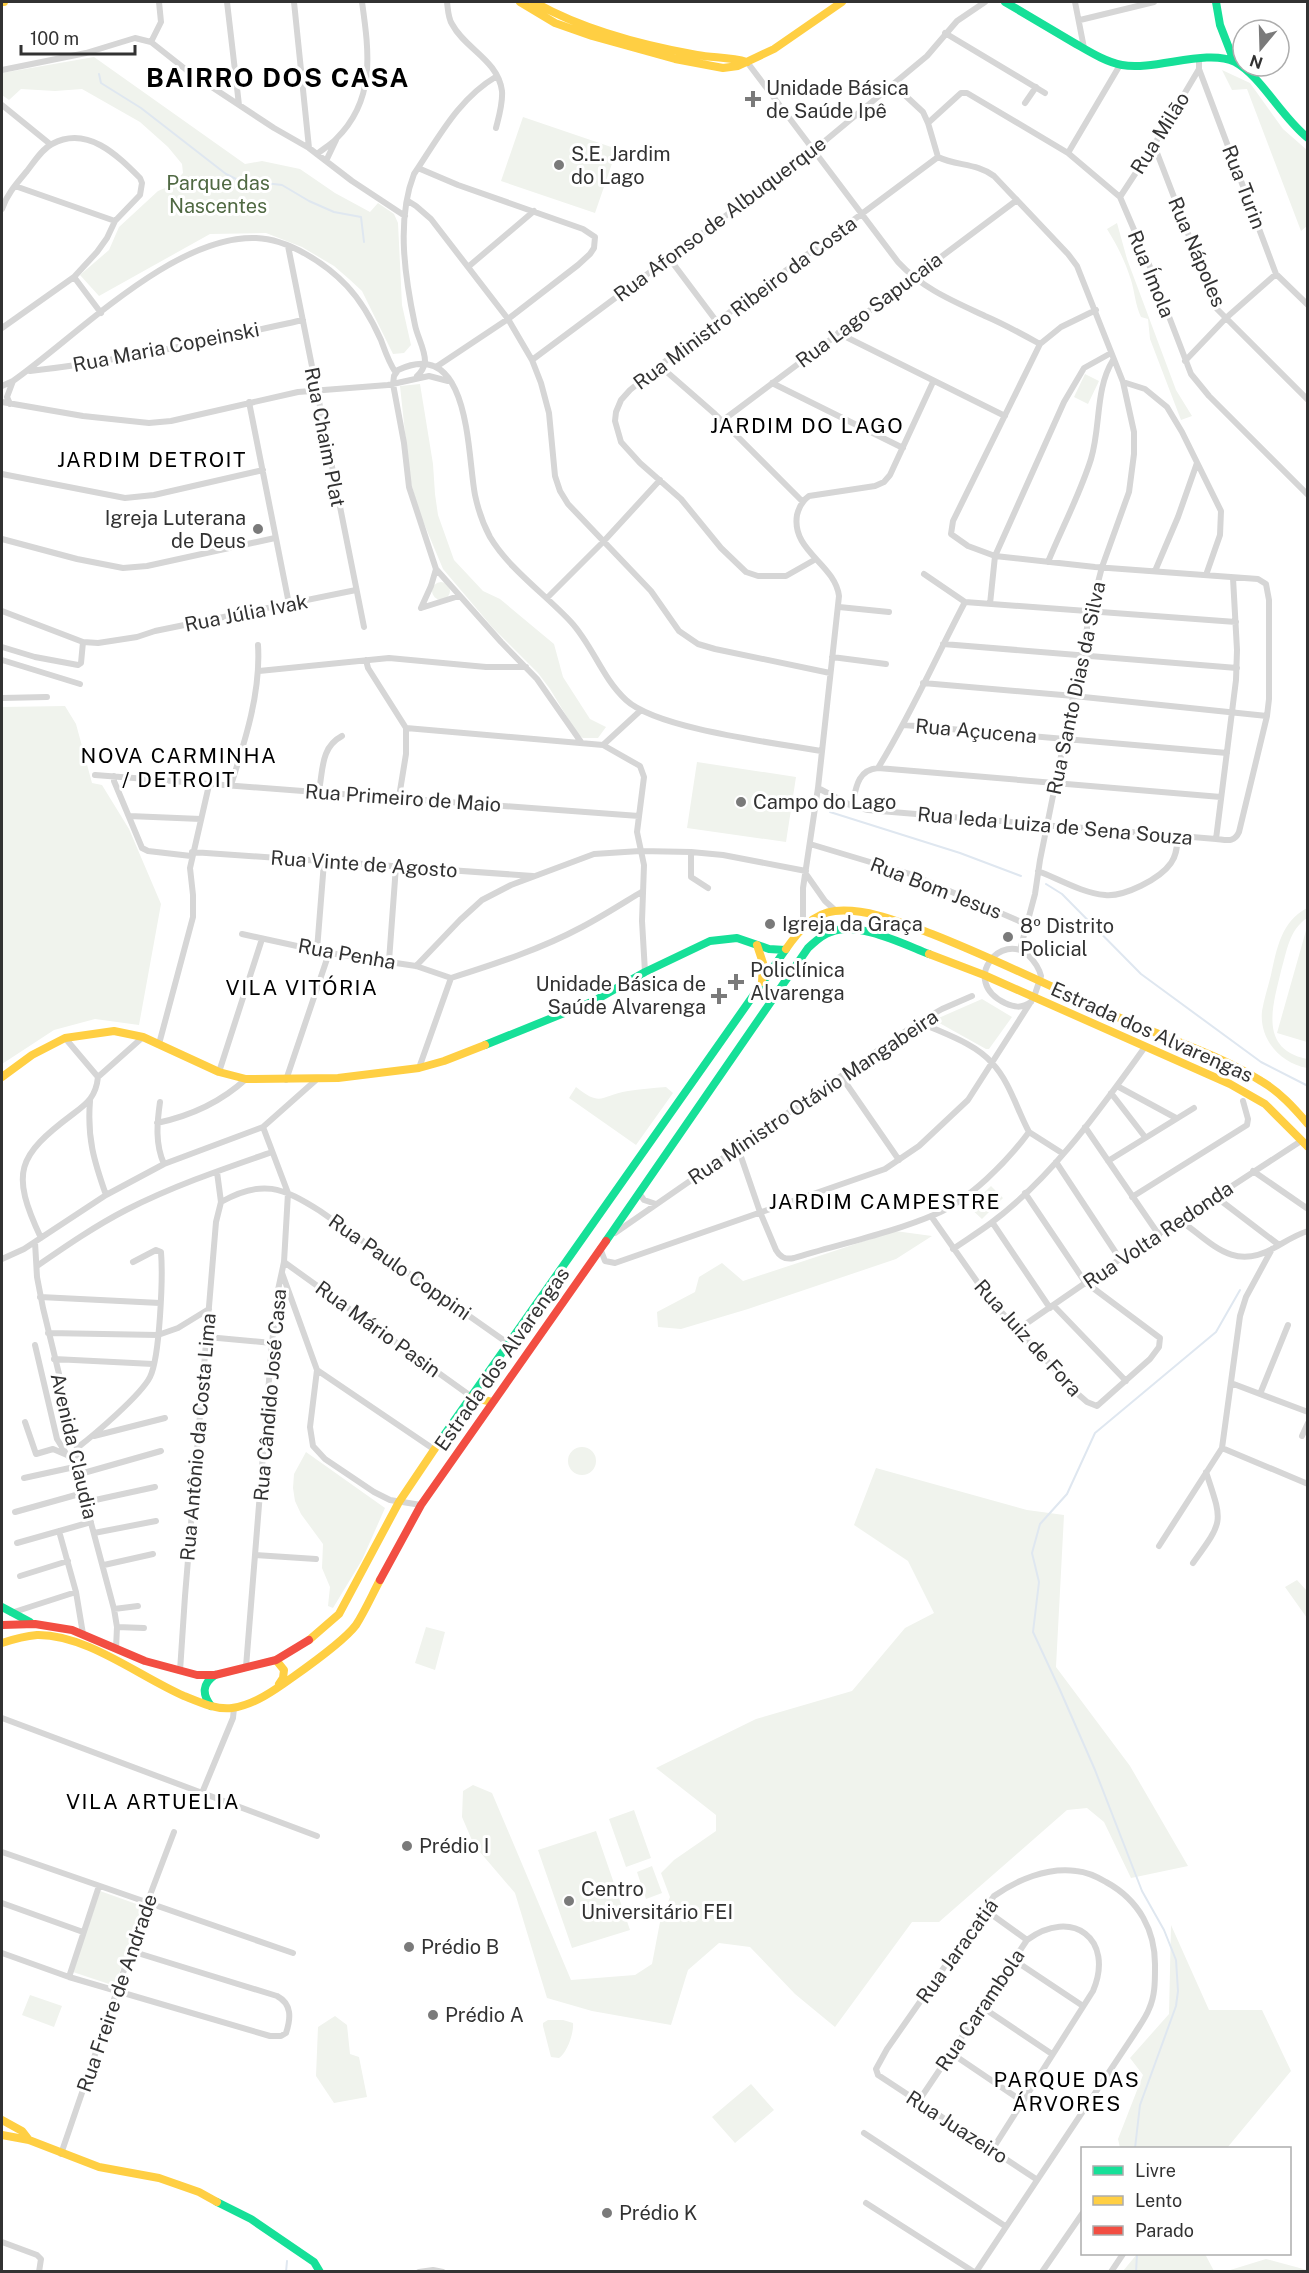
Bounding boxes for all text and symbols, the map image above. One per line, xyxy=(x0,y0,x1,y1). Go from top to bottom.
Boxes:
scale bar xyxy=(21,18,135,56)
north arrow xyxy=(1231,18,1291,78)
text: 100 m xyxy=(30,28,79,49)
text: N xyxy=(1247,51,1265,73)
district label: BAIRRO DOS CASA xyxy=(146,62,410,93)
place label: Unidade Básica de Saúde Ipê xyxy=(766,76,909,123)
street label: Rua Milão xyxy=(1125,88,1195,178)
marker: Unidade Básica de Saúde Ipê xyxy=(744,90,762,108)
street label: Rua Afonso de Albuquerque xyxy=(609,131,831,307)
place label: S.E. Jardim do Lago xyxy=(571,142,671,189)
street label: Rua Turin xyxy=(1217,142,1271,232)
marker: S.E. Jardim do Lago xyxy=(552,158,566,172)
park label: Parque das Nascentes xyxy=(166,171,270,218)
street label: Rua Nápoles xyxy=(1163,193,1231,311)
street label: Rua Ministro Ribeiro da Costa xyxy=(629,211,861,395)
street label: Rua Ímola xyxy=(1123,226,1180,321)
street label: Rua Lago Sapucaia xyxy=(791,247,947,373)
street label: Rua Maria Copeinski xyxy=(71,317,261,377)
street label: Rua Chaim Plat xyxy=(300,365,350,509)
district label: JARDIM DO LAGO xyxy=(710,413,904,438)
district label: JARDIM DETROIT xyxy=(57,447,247,472)
place label: Igreja Luterana de Deus xyxy=(105,506,246,553)
marker: Igreja Luterana de Deus xyxy=(251,522,265,536)
street label: Rua Santo Dias da Silva xyxy=(1042,579,1110,797)
street label: Rua Júlia Ivak xyxy=(182,589,310,637)
street label: Rua Açucena xyxy=(914,714,1038,748)
district label: NOVA CARMINHA / DETROIT xyxy=(81,743,277,792)
street label: Rua Primeiro de Maio xyxy=(304,779,502,817)
place label: Campo do Lago xyxy=(753,790,896,814)
marker: Campo do Lago xyxy=(734,795,748,809)
street label: Rua Ieda Luiza de Sena Souza xyxy=(916,802,1194,850)
street label: Rua Vinte de Agosto xyxy=(270,845,458,883)
street label: Rua Bom Jesus xyxy=(867,852,1005,924)
place label: Igreja da Graça xyxy=(782,912,923,936)
place label: 8º Distrito Policial xyxy=(1020,914,1114,961)
marker: Igreja da Graça xyxy=(763,917,777,931)
marker: 8º Distrito Policial xyxy=(1001,930,1015,944)
street label: Rua Penha xyxy=(296,934,398,974)
place label: Policlínica Alvarenga xyxy=(750,958,845,1005)
place label: Unidade Básica de Saúde Alvarenga xyxy=(535,972,706,1019)
marker: Policlínica Alvarenga xyxy=(727,973,745,991)
district label: VILA VITÓRIA xyxy=(226,975,378,1000)
street label: Estrada dos Alvarengas xyxy=(1047,977,1257,1087)
marker: Unidade Básica de Saúde Alvarenga xyxy=(710,987,728,1005)
street label: Rua Ministro Otávio Mangabeira xyxy=(684,1004,942,1190)
street label: Rua Volta Redonda xyxy=(1079,1176,1237,1294)
district label: JARDIM CAMPESTRE xyxy=(769,1189,1001,1214)
street label: Rua Paulo Coppini xyxy=(324,1209,476,1325)
street label: Estrada dos Alvarengas xyxy=(429,1263,575,1455)
street label: Rua Juiz de Fora xyxy=(969,1275,1087,1401)
street label: Rua Mário Pasin xyxy=(311,1276,445,1382)
street label: Rua Cândido José Casa xyxy=(249,1288,291,1502)
street label: Rua Antônio da Costa Lima xyxy=(175,1312,221,1562)
street label: Avenida Claudia xyxy=(46,1371,102,1521)
district label: VILA ARTUELIA xyxy=(66,1789,240,1814)
place label: Prédio I xyxy=(419,1834,489,1858)
marker: Prédio I xyxy=(400,1839,414,1853)
place label: Centro Universitário FEI xyxy=(581,1877,733,1924)
street label: Rua Freire de Andrade xyxy=(72,1891,162,2095)
marker: Centro Universitário FEI xyxy=(562,1894,576,1908)
street label: Rua Jaracatiá xyxy=(911,1894,1003,2008)
place label: Prédio B xyxy=(421,1935,499,1959)
marker: Prédio B xyxy=(402,1940,416,1954)
street label: Rua Carambola xyxy=(930,1945,1030,2075)
place label: Prédio A xyxy=(445,2003,524,2027)
marker: Prédio A xyxy=(426,2008,440,2022)
district label: PARQUE DAS ÁRVORES xyxy=(994,2067,1140,2116)
street label: Rua Juazeiro xyxy=(902,2085,1012,2169)
legend xyxy=(1081,2147,1291,2255)
text: Livre xyxy=(1135,2160,1176,2181)
text: Lento xyxy=(1135,2190,1182,2211)
place label: Prédio K xyxy=(619,2201,697,2225)
marker: Prédio K xyxy=(600,2206,614,2220)
text: Parado xyxy=(1135,2220,1194,2241)

